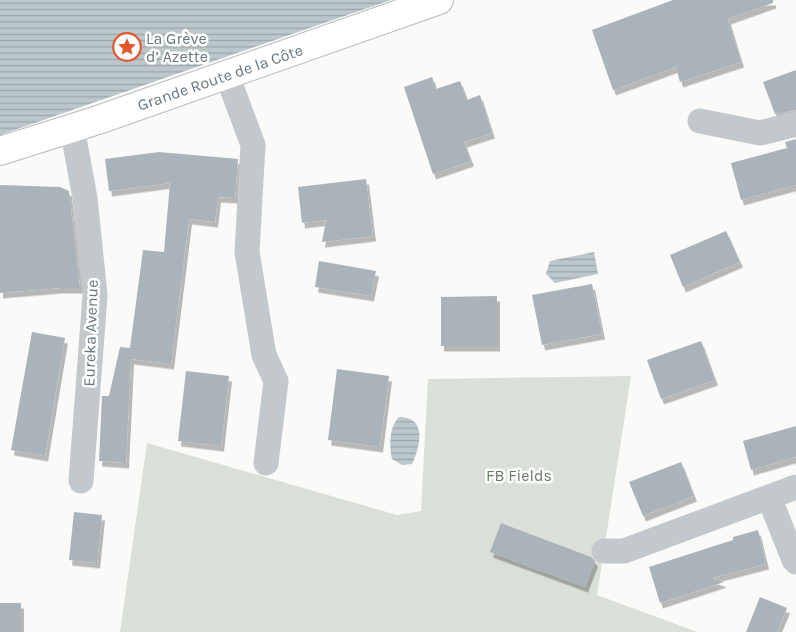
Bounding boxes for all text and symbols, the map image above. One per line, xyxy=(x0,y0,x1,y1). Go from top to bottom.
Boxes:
place label: La Grève d’ Azette xyxy=(146,29,208,66)
place icon: La Grève d’ Azette xyxy=(112,32,142,62)
street label: Grande Route de la Côte xyxy=(135,40,305,115)
street label: Eureka Avenue xyxy=(79,279,102,387)
park label: FB Fields xyxy=(486,466,552,485)

